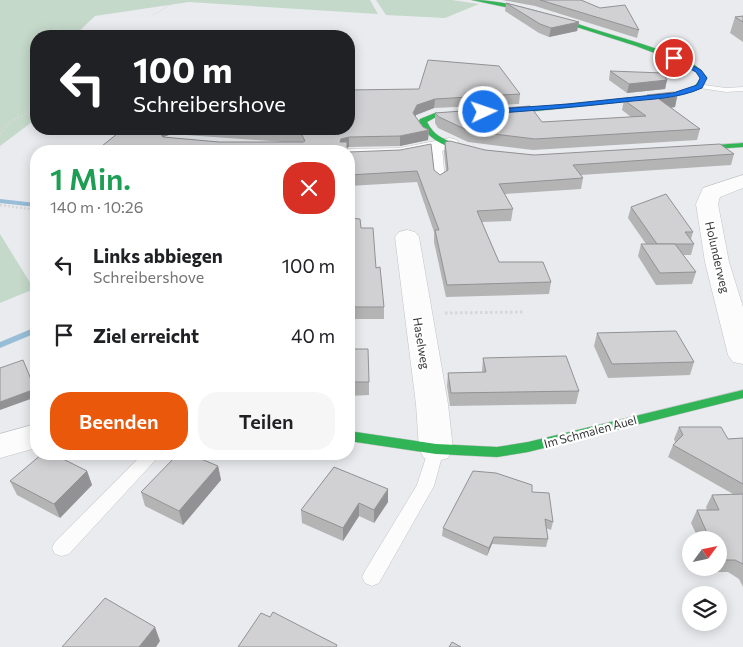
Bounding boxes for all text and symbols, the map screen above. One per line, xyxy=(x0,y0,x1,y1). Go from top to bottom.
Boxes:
pin xyxy=(653,37,695,79)
icon: arrive xyxy=(660,44,688,72)
text: 100 m xyxy=(133,47,233,90)
icon: left xyxy=(50,50,115,115)
position arrow xyxy=(457,85,509,137)
text: Schreibershove xyxy=(133,90,286,117)
text: 1 Min. xyxy=(50,159,131,196)
button: close xyxy=(283,162,335,214)
text: 140 m · 10:26 xyxy=(50,197,143,216)
street label: Holunderweg xyxy=(703,220,733,295)
text: Links abbiegen xyxy=(93,244,223,267)
icon: left xyxy=(50,251,78,279)
text: 100 m xyxy=(282,254,335,277)
text: Schreibershove xyxy=(93,267,204,286)
street label: Haselweg xyxy=(411,316,433,370)
icon: arrive xyxy=(50,321,78,349)
text: Ziel erreicht xyxy=(93,324,199,347)
text: 40 m xyxy=(291,324,335,347)
button: Beenden xyxy=(50,392,188,450)
button: Teilen xyxy=(198,392,335,450)
street label: Im Schmalen Auel xyxy=(542,412,638,450)
north arrow xyxy=(682,531,728,576)
map controls xyxy=(682,531,727,631)
button: layers xyxy=(682,586,727,631)

